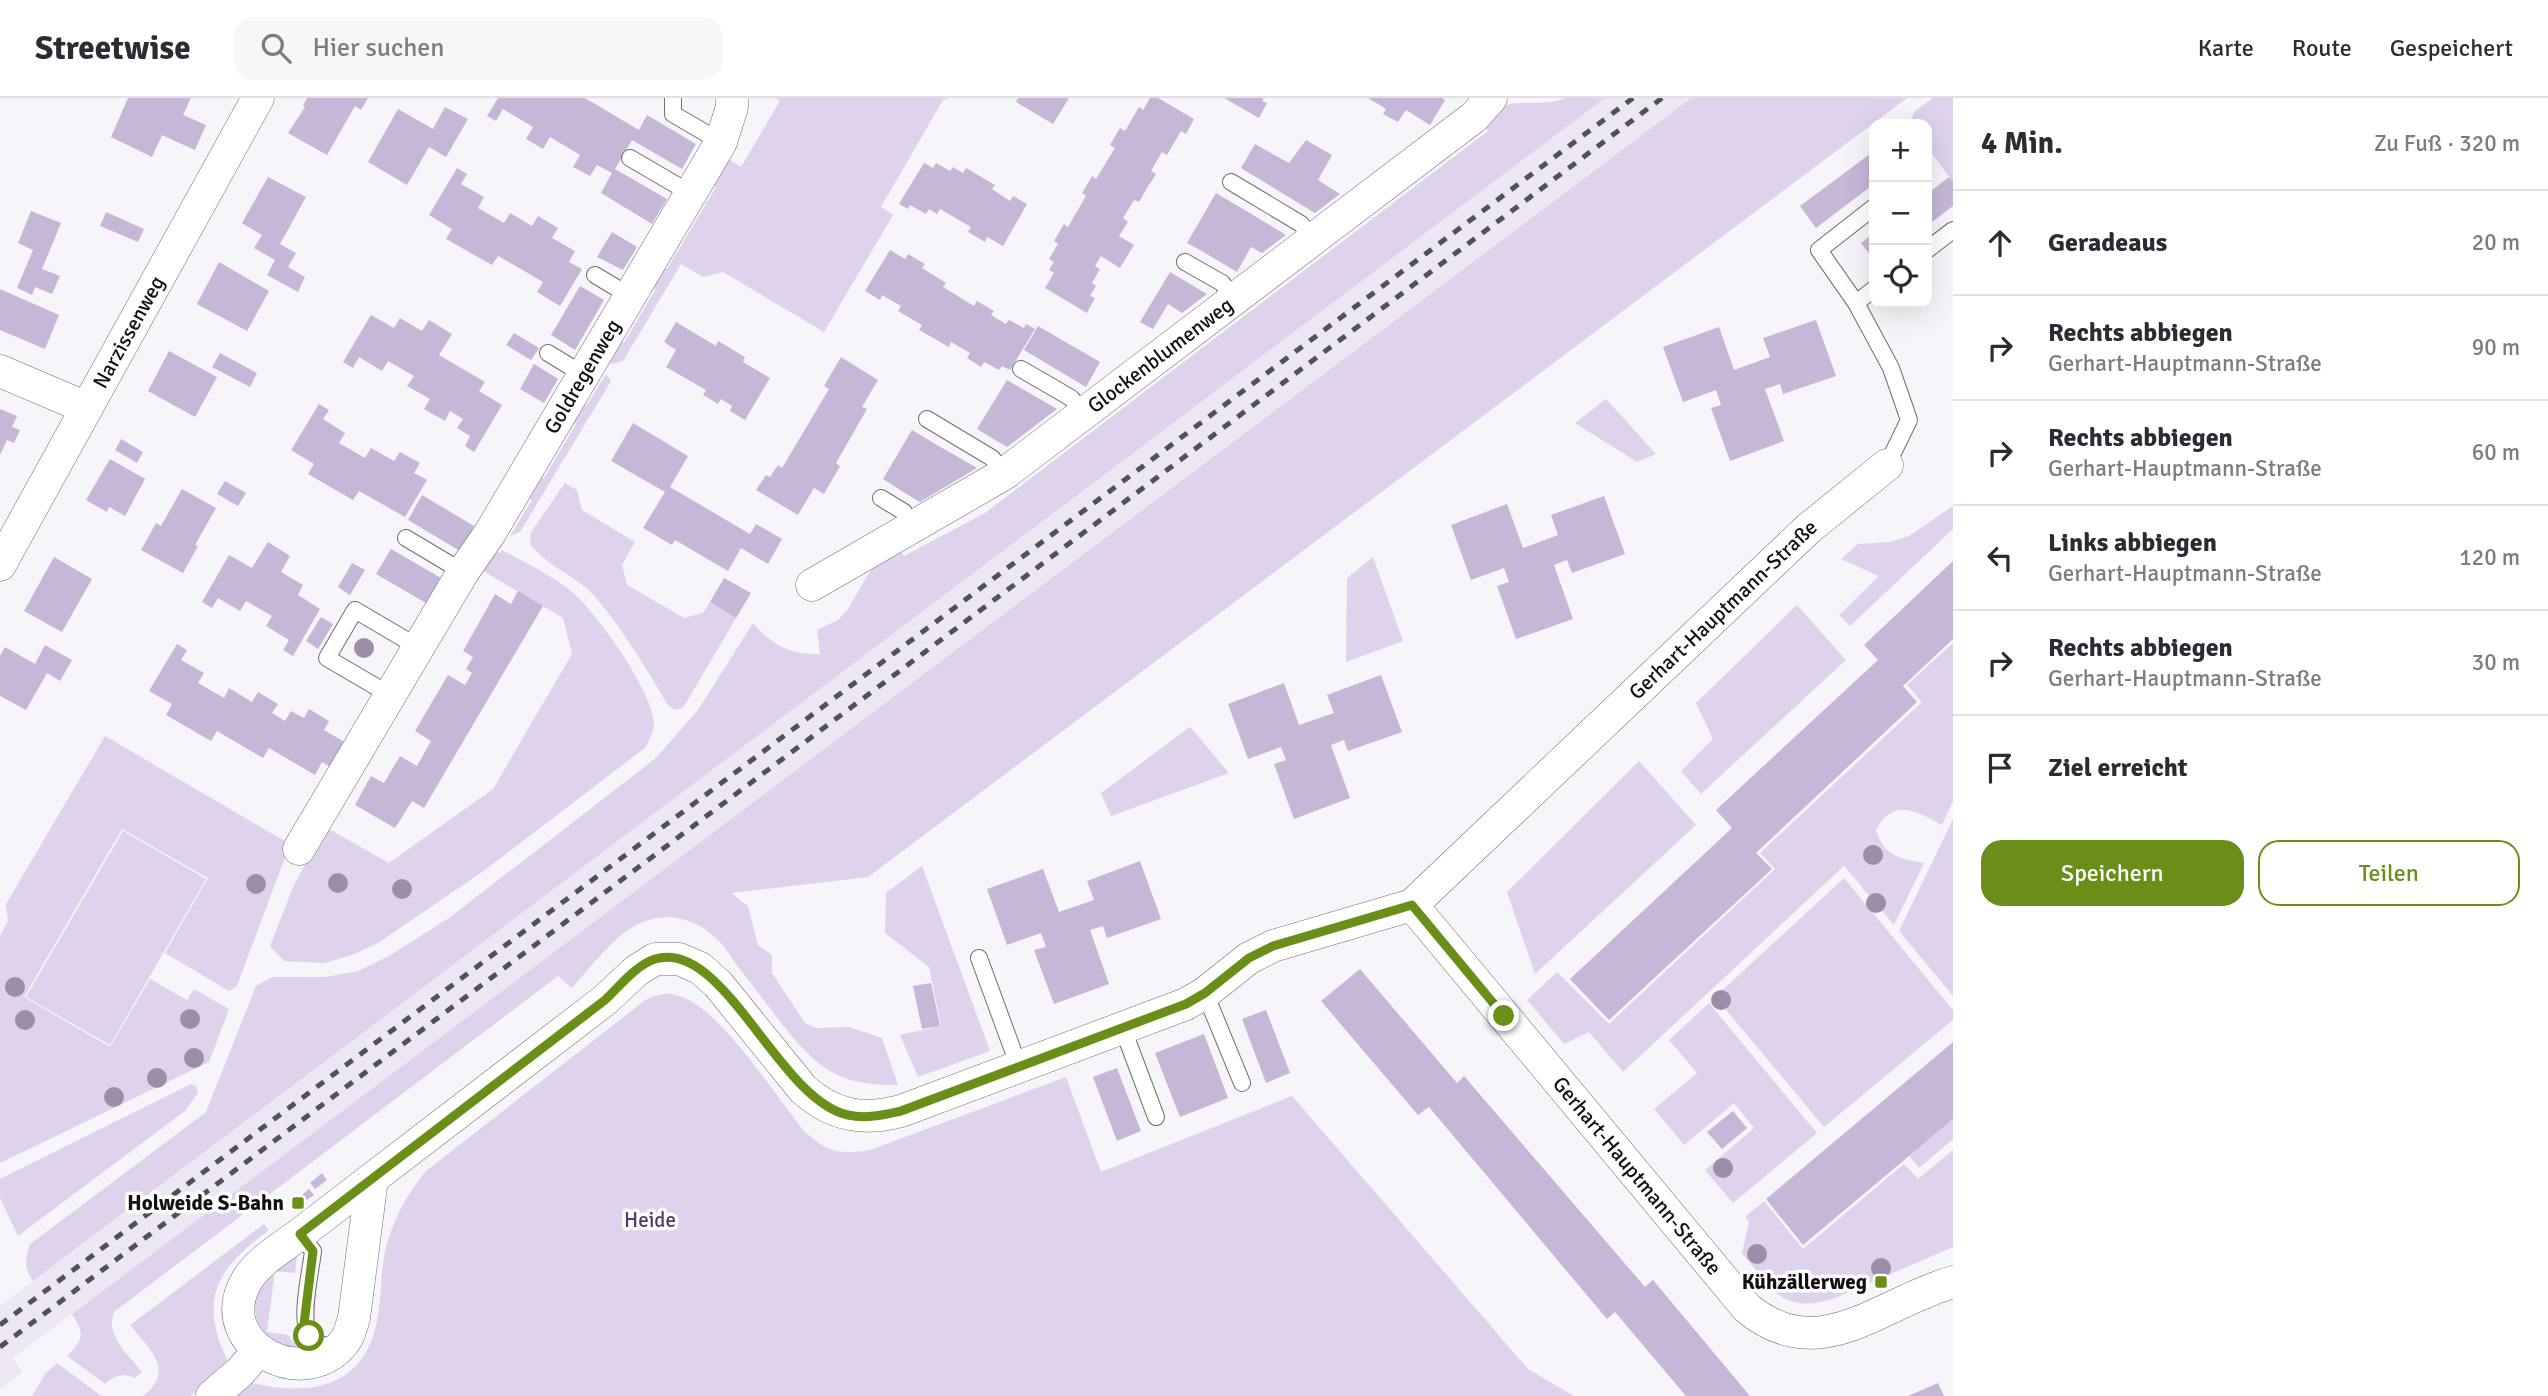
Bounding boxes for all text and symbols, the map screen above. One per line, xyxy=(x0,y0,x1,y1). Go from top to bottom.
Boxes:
search box xyxy=(233,17,723,80)
text: Streetwise xyxy=(35,28,191,69)
icon: search xyxy=(257,29,295,67)
text: Hier suchen xyxy=(313,32,445,64)
text: Karte xyxy=(2198,33,2254,63)
text: Route xyxy=(2292,33,2352,63)
text: Gespeichert xyxy=(2390,33,2513,63)
map controls xyxy=(1869,119,1932,308)
button: + xyxy=(1869,119,1932,182)
text: 4 Min. xyxy=(1981,125,2063,162)
text: Zu Fuß · 320 m xyxy=(2374,129,2520,158)
button: − xyxy=(1869,182,1932,245)
icon: ahead xyxy=(1981,224,2019,262)
text: Geradeaus xyxy=(2048,227,2167,259)
text: 20 m xyxy=(2472,228,2520,257)
button: locate xyxy=(1869,245,1932,308)
street label: Narzissenweg xyxy=(87,271,170,393)
street label: Glockenblumenweg xyxy=(1082,292,1238,419)
street label: Goldregenweg xyxy=(538,315,626,439)
text: Rechts abbiegen xyxy=(2048,317,2233,349)
icon: right xyxy=(1981,329,2019,367)
text: 90 m xyxy=(2472,333,2520,362)
text: Gerhart-Hauptmann-Straße xyxy=(2048,349,2322,378)
text: Rechts abbiegen xyxy=(2048,422,2233,454)
icon: right xyxy=(1981,434,2019,472)
text: 60 m xyxy=(2472,438,2520,467)
text: Gerhart-Hauptmann-Straße xyxy=(2048,454,2322,483)
street label: Gerhart-Hauptmann-Straße xyxy=(1623,514,1822,705)
text: Links abbiegen xyxy=(2048,527,2217,559)
icon: left xyxy=(1981,539,2019,577)
text: 120 m xyxy=(2459,543,2520,572)
text: Gerhart-Hauptmann-Straße xyxy=(2048,559,2322,588)
text: Rechts abbiegen xyxy=(2048,632,2233,664)
icon: right xyxy=(1981,644,2019,682)
text: 30 m xyxy=(2472,648,2520,677)
text: Gerhart-Hauptmann-Straße xyxy=(2048,664,2322,693)
icon: arrive xyxy=(1981,749,2019,787)
text: Ziel erreicht xyxy=(2048,752,2188,784)
button: Speichern xyxy=(1981,840,2244,906)
button: Teilen xyxy=(2258,840,2520,906)
route end xyxy=(1488,1000,1519,1031)
street label: Gerhart-Hauptmann-Straße xyxy=(1547,1071,1727,1280)
place label: Holweide S-Bahn xyxy=(127,1190,284,1216)
marker: Holweide S-Bahn xyxy=(290,1195,306,1211)
park label: Heide xyxy=(624,1207,676,1233)
place label: Kühzällerweg xyxy=(1742,1269,1867,1295)
marker: Kühzällerweg xyxy=(1873,1274,1889,1290)
route start xyxy=(293,1320,324,1351)

